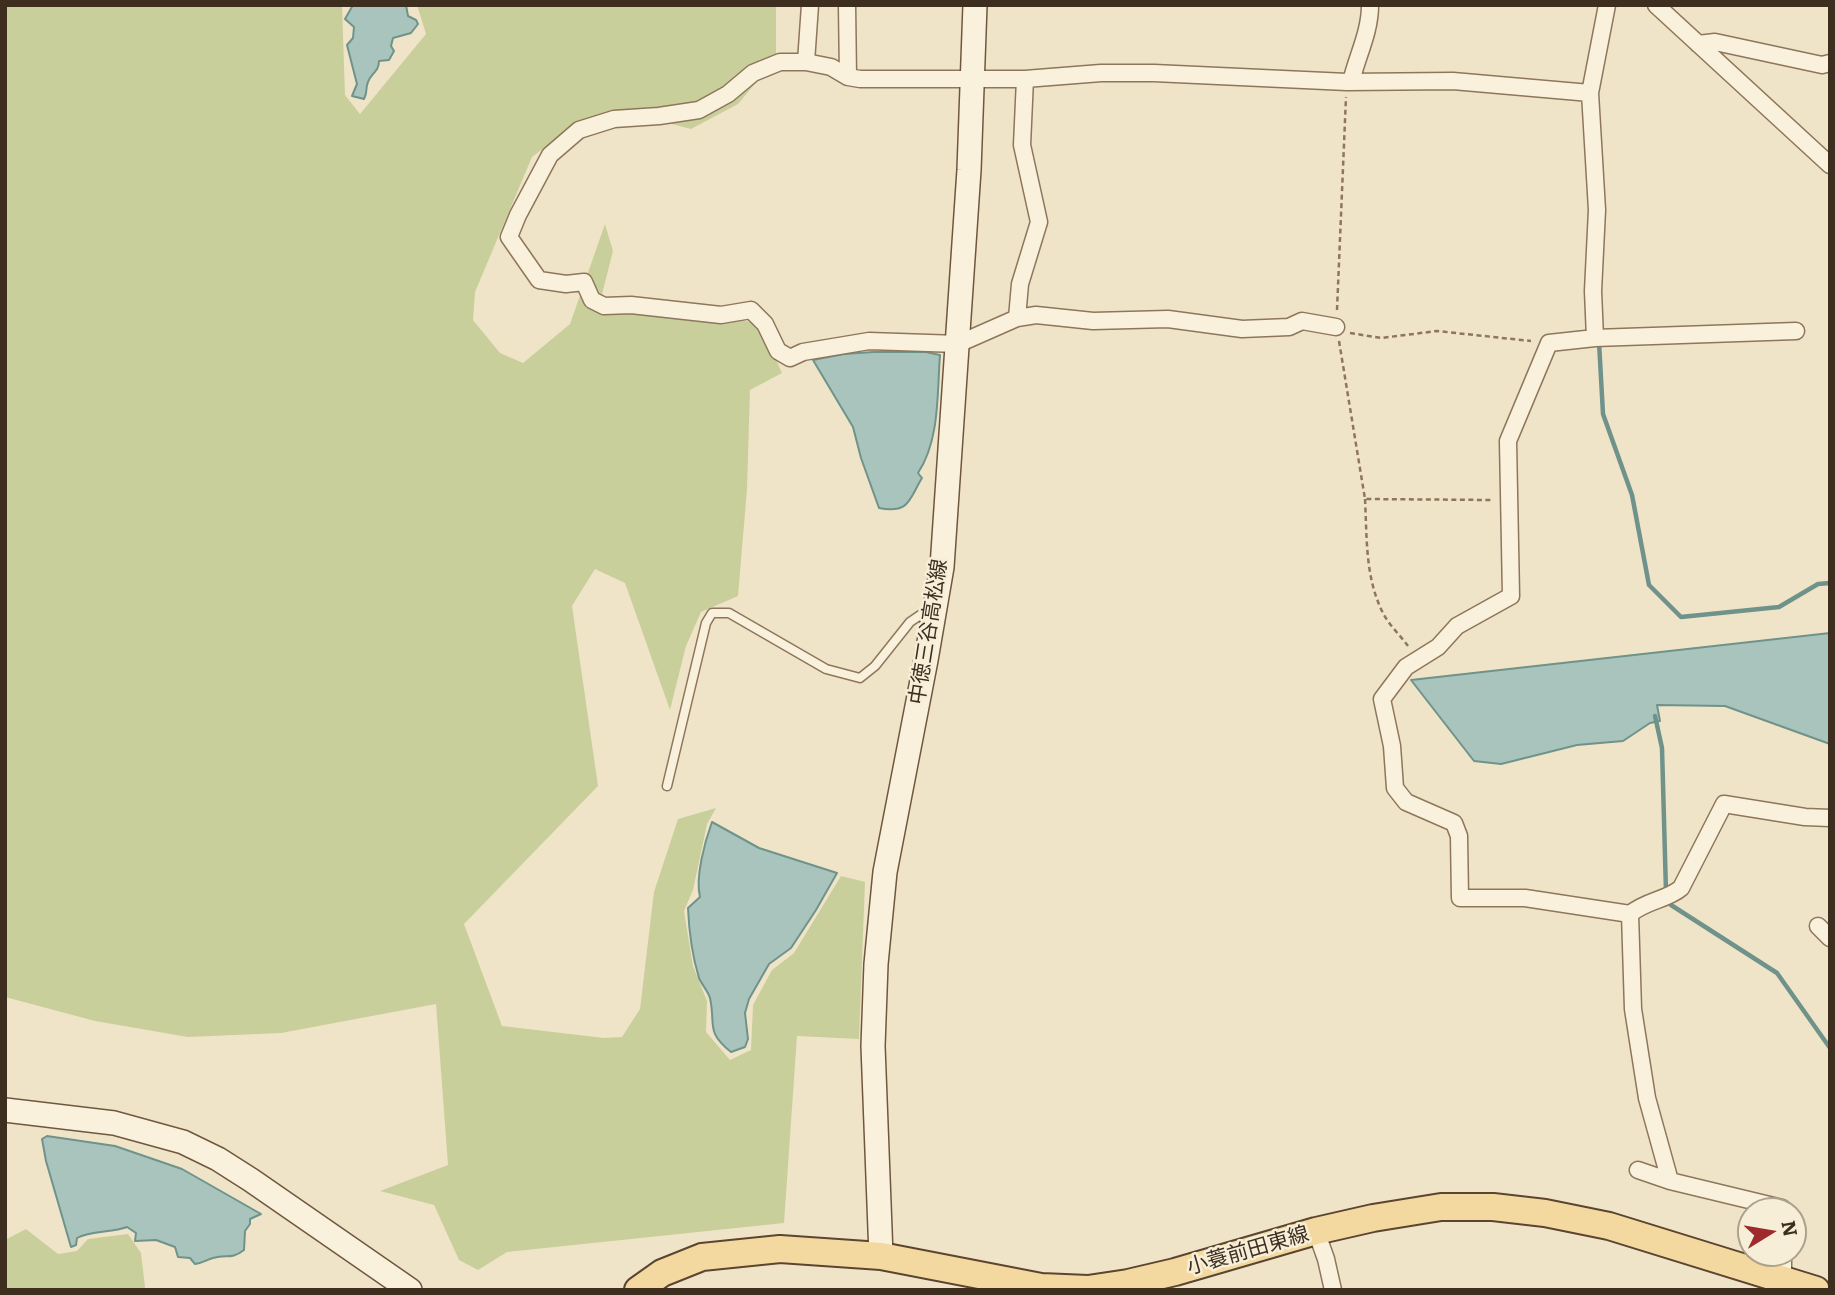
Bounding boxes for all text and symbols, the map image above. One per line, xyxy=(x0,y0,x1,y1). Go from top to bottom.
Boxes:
street label: 中徳三谷高松線 xyxy=(905,557,953,707)
north arrow xyxy=(1737,1197,1807,1267)
text: N xyxy=(1775,1218,1806,1239)
street label: 小蓑前田東線 xyxy=(1184,1222,1312,1280)

